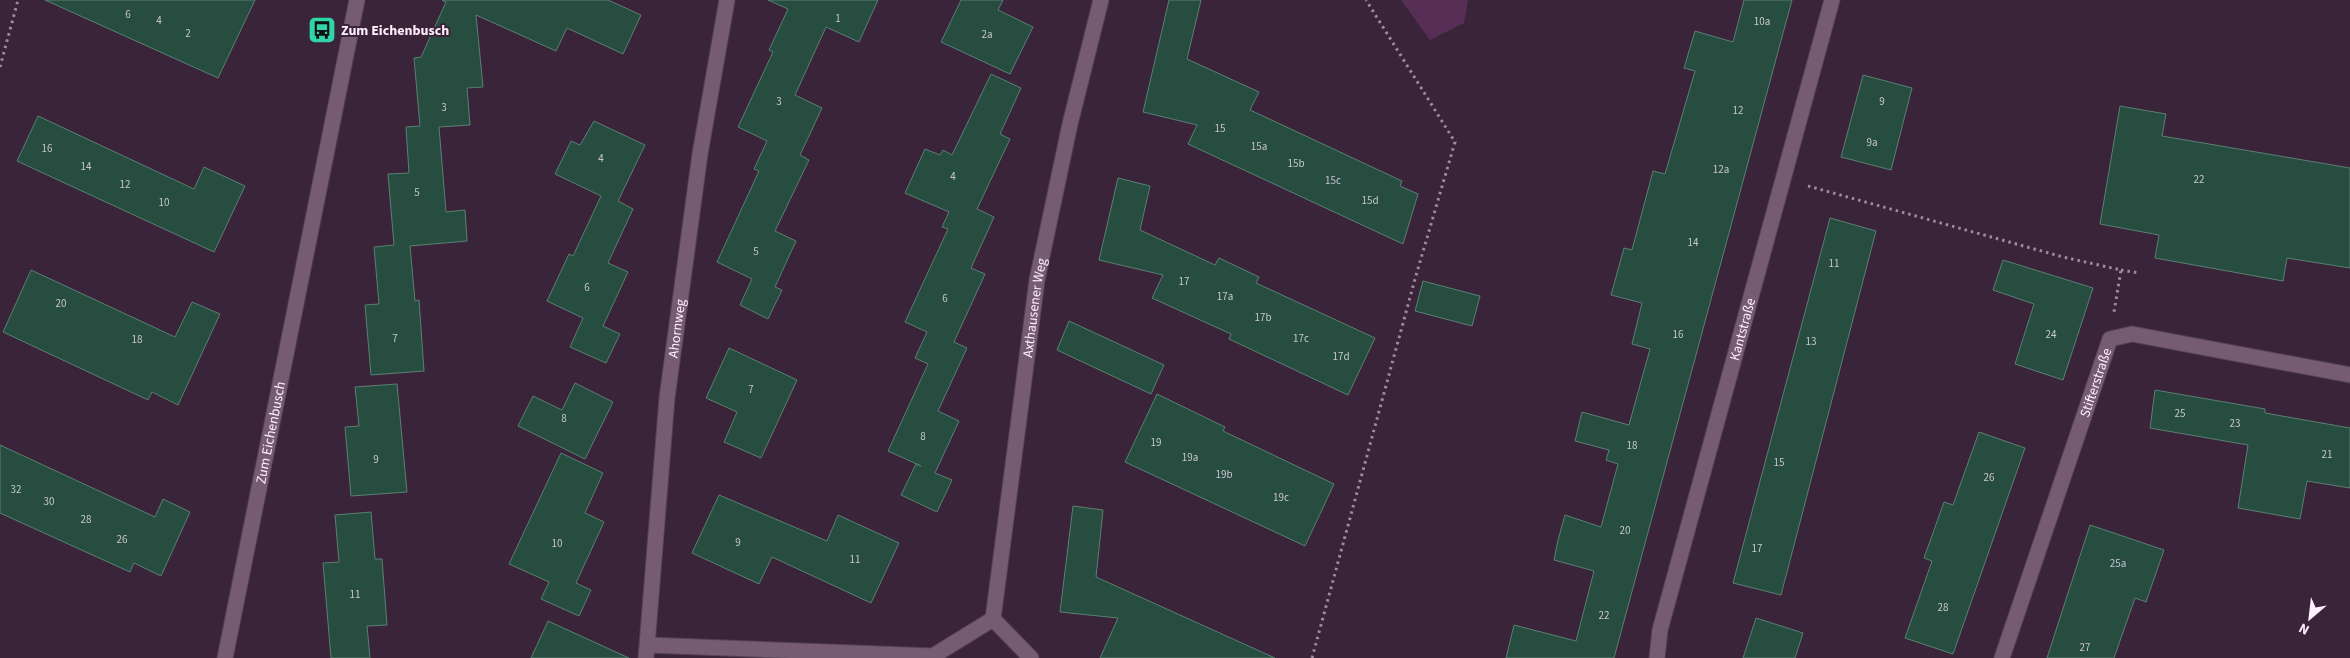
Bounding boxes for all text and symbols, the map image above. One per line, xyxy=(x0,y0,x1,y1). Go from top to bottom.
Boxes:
house number: 6 xyxy=(125,7,131,22)
house number: 1 xyxy=(835,11,841,26)
house number: 4 xyxy=(156,13,162,28)
house number: 10a xyxy=(1754,14,1770,29)
bus stop icon: Zum Eichenbusch xyxy=(307,15,337,45)
place label: Zum Eichenbusch xyxy=(341,21,449,41)
house number: 2 xyxy=(185,26,191,41)
house number: 2a xyxy=(981,27,993,42)
house number: 3 xyxy=(776,94,782,109)
house number: 9 xyxy=(1879,94,1885,109)
house number: 3 xyxy=(441,100,447,115)
house number: 12 xyxy=(1733,103,1743,118)
house number: 15 xyxy=(1215,121,1225,136)
house number: 9a xyxy=(1866,135,1878,150)
house number: 15a xyxy=(1251,139,1267,154)
house number: 16 xyxy=(42,141,53,156)
house number: 4 xyxy=(598,151,604,166)
house number: 15b xyxy=(1287,156,1305,171)
house number: 14 xyxy=(81,159,92,174)
house number: 12a xyxy=(1713,162,1729,177)
house number: 4 xyxy=(950,169,956,184)
house number: 22 xyxy=(2194,172,2204,187)
house number: 15c xyxy=(1325,173,1341,188)
house number: 12 xyxy=(120,177,130,192)
house number: 5 xyxy=(414,185,420,200)
house number: 15d xyxy=(1361,193,1379,208)
house number: 10 xyxy=(159,195,169,210)
house number: 14 xyxy=(1688,235,1699,250)
house number: 5 xyxy=(753,244,759,259)
street label: Axthausener Weg xyxy=(1018,256,1052,359)
house number: 11 xyxy=(1829,256,1839,271)
house number: 17 xyxy=(1179,274,1189,289)
house number: 6 xyxy=(584,280,590,295)
house number: 17a xyxy=(1217,289,1233,304)
house number: 6 xyxy=(942,291,948,306)
house number: 20 xyxy=(56,296,66,311)
street label: Kantstraße xyxy=(1725,296,1761,363)
street label: Ahornweg xyxy=(664,298,691,359)
house number: 17b xyxy=(1254,310,1272,325)
house number: 16 xyxy=(1673,327,1684,342)
house number: 24 xyxy=(2046,327,2057,342)
house number: 7 xyxy=(392,331,398,346)
house number: 17c xyxy=(1293,331,1309,346)
house number: 18 xyxy=(132,332,143,347)
house number: 13 xyxy=(1806,334,1816,349)
street label: Stifterstraße xyxy=(2075,345,2117,420)
house number: 17d xyxy=(1332,349,1350,364)
street label: Zum Eichenbusch xyxy=(251,380,291,486)
house number: 7 xyxy=(748,382,754,397)
house number: 25 xyxy=(2175,406,2185,421)
house number: 8 xyxy=(561,411,567,426)
house number: 23 xyxy=(2230,416,2240,431)
house number: 8 xyxy=(920,429,926,444)
house number: 19 xyxy=(1151,435,1161,450)
house number: 18 xyxy=(1627,438,1638,453)
house number: 21 xyxy=(2322,447,2332,462)
house number: 19a xyxy=(1182,450,1198,465)
house number: 9 xyxy=(373,452,379,467)
house number: 15 xyxy=(1774,455,1784,470)
house number: 19b xyxy=(1215,467,1233,482)
house number: 26 xyxy=(1984,470,1995,485)
house number: 32 xyxy=(11,482,21,497)
house number: 19c xyxy=(1273,490,1289,505)
house number: 30 xyxy=(44,494,54,509)
house number: 28 xyxy=(81,512,92,527)
house number: 20 xyxy=(1620,523,1630,538)
house number: 26 xyxy=(117,532,128,547)
house number: 9 xyxy=(735,535,741,550)
house number: 10 xyxy=(552,536,562,551)
house number: 17 xyxy=(1752,541,1762,556)
house number: 11 xyxy=(850,552,860,567)
house number: 25a xyxy=(2110,556,2126,571)
house number: 11 xyxy=(350,587,360,602)
north arrow xyxy=(2285,593,2335,643)
house number: 28 xyxy=(1938,600,1949,615)
house number: 22 xyxy=(1599,608,1609,623)
text: N xyxy=(2296,618,2313,640)
house number: 27 xyxy=(2080,640,2090,655)

